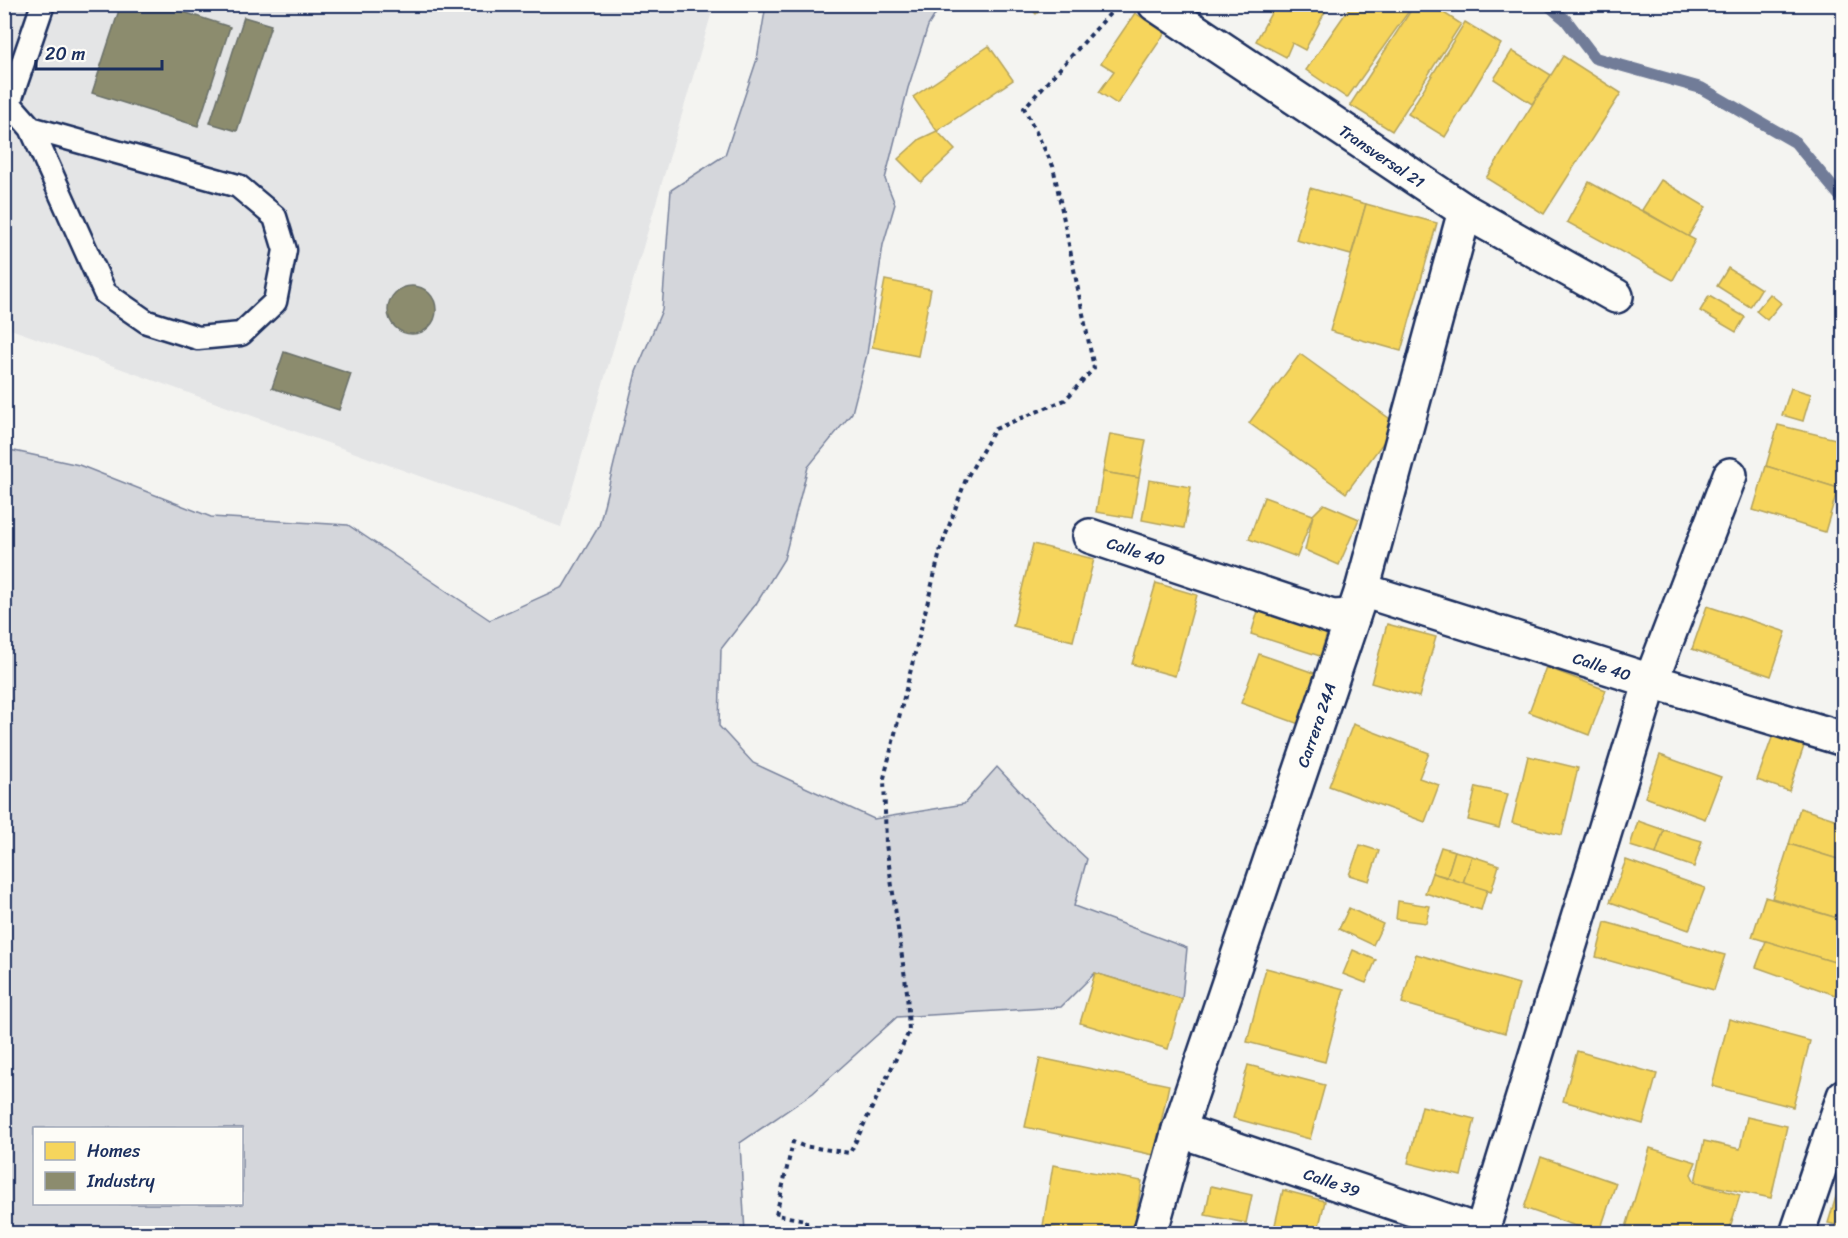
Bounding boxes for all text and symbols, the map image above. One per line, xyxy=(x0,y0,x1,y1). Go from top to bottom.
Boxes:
scale bar xyxy=(36,33,162,71)
text: 20 m xyxy=(45,38,85,70)
street label: Transversal 21 xyxy=(1333,117,1431,196)
street label: Calle 40 xyxy=(1103,528,1169,574)
street label: Calle 40 xyxy=(1569,643,1635,689)
street label: Carrera 24A xyxy=(1288,679,1344,771)
legend xyxy=(33,1127,243,1205)
text: Homes xyxy=(87,1135,141,1167)
street label: Calle 39 xyxy=(1300,1159,1364,1206)
text: Industry xyxy=(86,1165,156,1197)

